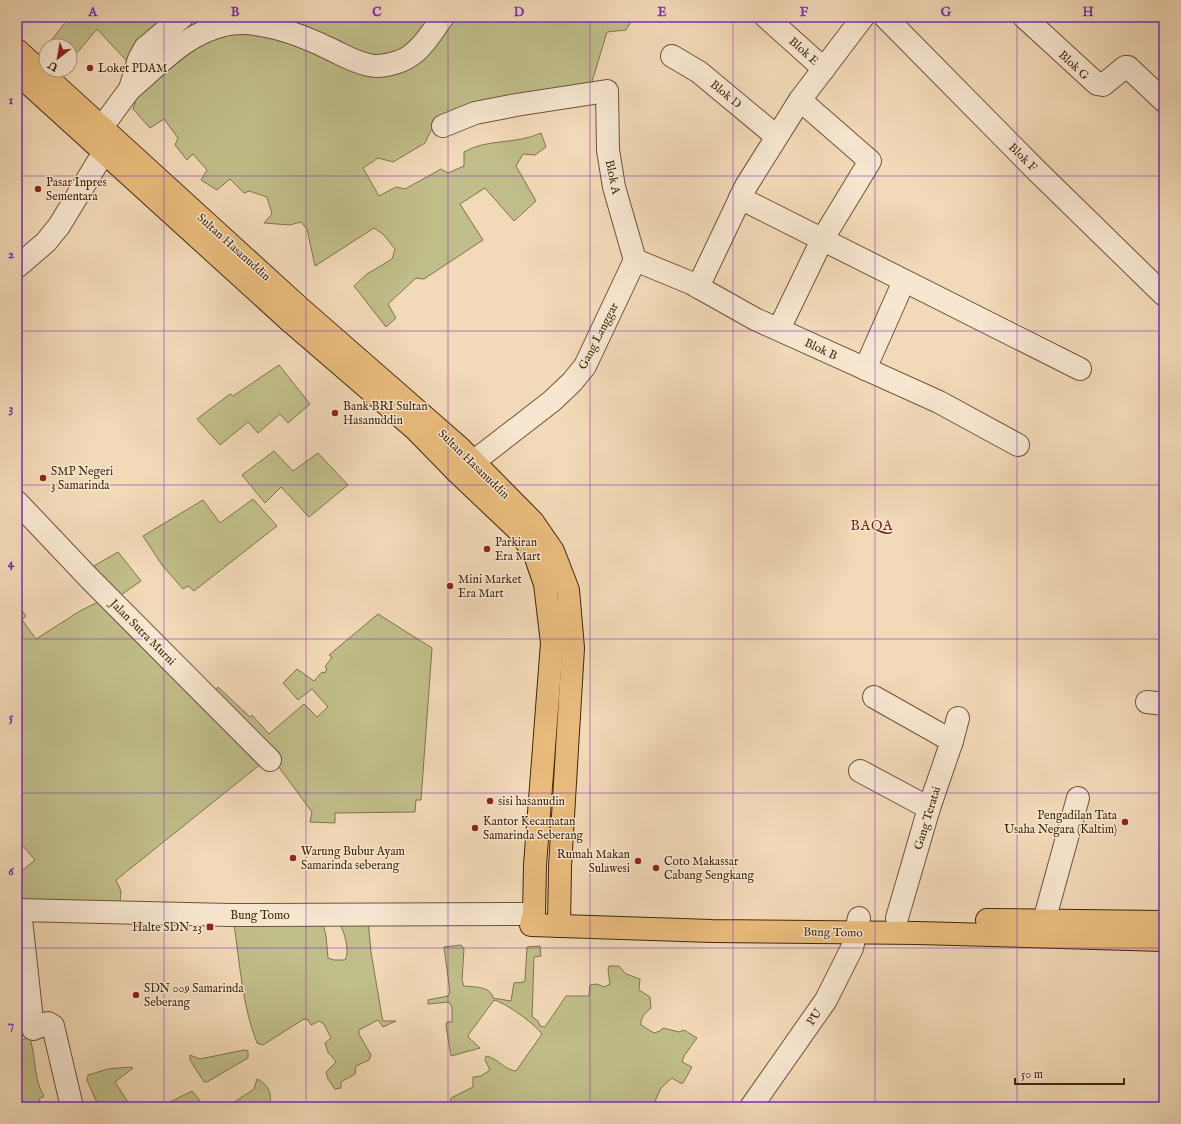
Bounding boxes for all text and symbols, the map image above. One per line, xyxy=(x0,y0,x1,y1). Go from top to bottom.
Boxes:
text: A xyxy=(88,4,99,21)
text: B xyxy=(231,4,240,21)
text: C xyxy=(372,4,382,21)
text: D xyxy=(514,4,525,21)
text: E xyxy=(657,4,667,21)
text: F xyxy=(800,4,809,21)
text: G xyxy=(941,4,952,21)
text: H xyxy=(1082,4,1094,21)
street label: Blok E xyxy=(786,34,822,69)
north arrow xyxy=(38,38,78,78)
street label: Blok G xyxy=(1055,48,1092,83)
text: U xyxy=(45,57,62,75)
place label: Loket PDAM xyxy=(98,61,167,76)
marker: Loket PDAM xyxy=(85,63,95,73)
street label: Blok D xyxy=(707,77,745,112)
text: 1 xyxy=(9,92,14,109)
street label: Blok F xyxy=(1005,140,1040,175)
street label: Blok A xyxy=(602,159,624,197)
place label: Pasar Inpres Sementara xyxy=(46,175,107,204)
marker: Pasar Inpres Sementara xyxy=(33,184,43,194)
street label: Sultan Hasanuddin xyxy=(194,210,274,285)
text: 2 xyxy=(8,246,14,263)
street label: Gang Langgar xyxy=(575,300,622,372)
street label: Blok B xyxy=(802,335,840,364)
place label: Bank BRI Sultan Hasanuddin xyxy=(343,399,428,428)
text: 3 xyxy=(9,400,14,417)
marker: Bank BRI Sultan Hasanuddin xyxy=(330,408,340,418)
street label: Sultan Hasanuddin xyxy=(435,426,513,503)
place label: SMP Negeri 3 Samarinda xyxy=(51,464,113,493)
marker: SMP Negeri 3 Samarinda xyxy=(38,473,48,483)
district label: BAQA xyxy=(850,517,894,535)
place label: Parkiran Era Mart xyxy=(495,535,541,564)
marker: Parkiran Era Mart xyxy=(482,544,492,554)
text: 4 xyxy=(8,555,15,572)
place label: Mini Market Era Mart xyxy=(458,572,522,601)
marker: Mini Market Era Mart xyxy=(445,581,455,591)
street label: Jalan Sutra Murni xyxy=(104,595,179,669)
text: 5 xyxy=(9,709,14,726)
street label: Gang Teratai xyxy=(911,785,944,852)
place label: sisi hasanudin xyxy=(498,794,566,809)
marker: sisi hasanudin xyxy=(485,796,495,806)
place label: Pengadilan Tata Usaha Negara (Kaltim) xyxy=(1004,808,1118,837)
place label: Kantor Kecamatan Samarinda Seberang xyxy=(483,814,584,843)
marker: Pengadilan Tata Usaha Negara (Kaltim) xyxy=(1120,817,1130,827)
marker: Kantor Kecamatan Samarinda Seberang xyxy=(470,823,480,833)
place label: Warung Bubur Ayam Samarinda seberang xyxy=(301,844,405,873)
place label: Rumah Makan Sulawesi xyxy=(557,847,631,876)
marker: Warung Bubur Ayam Samarinda seberang xyxy=(288,853,298,863)
place label: Coto Makassar Cabang Sengkang xyxy=(664,854,754,883)
marker: Rumah Makan Sulawesi xyxy=(633,856,643,866)
text: 6 xyxy=(8,863,14,880)
marker: Coto Makassar Cabang Sengkang xyxy=(651,863,661,873)
street label: Bung Tomo xyxy=(230,908,290,923)
place label: Halte SDN 23 xyxy=(132,920,202,935)
marker: Halte SDN 23 xyxy=(205,922,215,932)
street label: Bung Tomo xyxy=(803,924,863,941)
place label: SDN 009 Samarinda Seberang xyxy=(144,981,244,1010)
marker: SDN 009 Samarinda Seberang xyxy=(131,990,141,1000)
street label: PU xyxy=(803,1005,826,1029)
text: 7 xyxy=(8,1017,14,1034)
scale bar xyxy=(1015,1060,1124,1086)
text: 50 m xyxy=(1021,1067,1043,1082)

